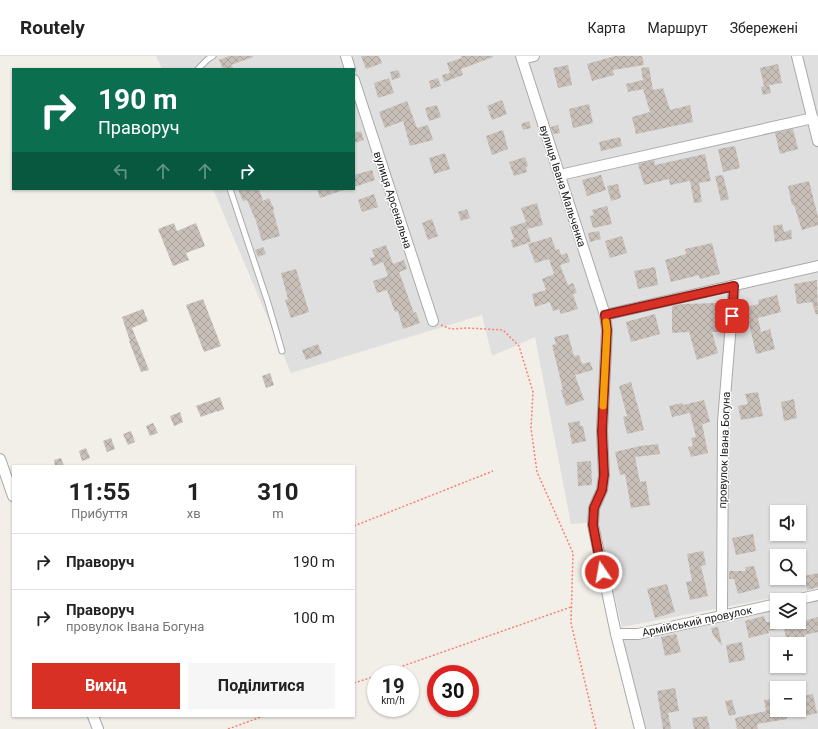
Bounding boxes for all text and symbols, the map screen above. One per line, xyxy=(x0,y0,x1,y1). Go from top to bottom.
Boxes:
text: Routely xyxy=(20,16,85,39)
text: Карта xyxy=(587,20,626,36)
text: Маршрут xyxy=(648,20,708,36)
text: Збережені xyxy=(730,20,798,36)
text: 190 m xyxy=(98,83,177,116)
icon: right xyxy=(32,84,84,136)
text: Праворуч xyxy=(98,117,180,138)
street label: вулиця Івана Мальченка xyxy=(537,124,588,249)
street label: вулиця Арсенальна xyxy=(371,150,414,250)
icon: left xyxy=(110,160,132,182)
icon: ahead xyxy=(152,160,174,182)
icon: ahead xyxy=(194,160,216,182)
icon: right xyxy=(236,160,258,182)
pin xyxy=(715,299,749,333)
icon: arrive xyxy=(721,305,743,327)
street label: провулок Івана Богуна xyxy=(716,391,733,509)
text: 11:55 xyxy=(68,478,130,506)
text: 1 xyxy=(187,478,201,506)
text: 310 xyxy=(257,478,299,506)
map controls xyxy=(770,505,806,717)
button: sound xyxy=(770,505,806,541)
text: Прибуття xyxy=(71,506,128,521)
text: хв xyxy=(187,506,201,521)
text: m xyxy=(272,506,284,521)
button: search xyxy=(770,549,806,585)
icon: right xyxy=(32,551,54,573)
position arrow xyxy=(581,551,623,593)
text: Праворуч xyxy=(66,553,134,571)
text: 190 m xyxy=(293,553,335,571)
button: layers xyxy=(770,593,806,629)
text: Праворуч xyxy=(66,601,134,619)
street label: Армійський провулок xyxy=(641,603,753,640)
icon: right xyxy=(32,607,54,629)
text: 100 m xyxy=(293,609,335,627)
text: провулок Івана Богуна xyxy=(66,619,204,634)
button: + xyxy=(770,637,806,673)
button: Вихід xyxy=(32,663,180,709)
button: Поділитися xyxy=(188,663,335,709)
speed limit sign: 30 xyxy=(427,665,479,717)
text: 19 xyxy=(382,674,404,698)
button: − xyxy=(770,681,806,717)
text: km/h xyxy=(381,695,405,706)

